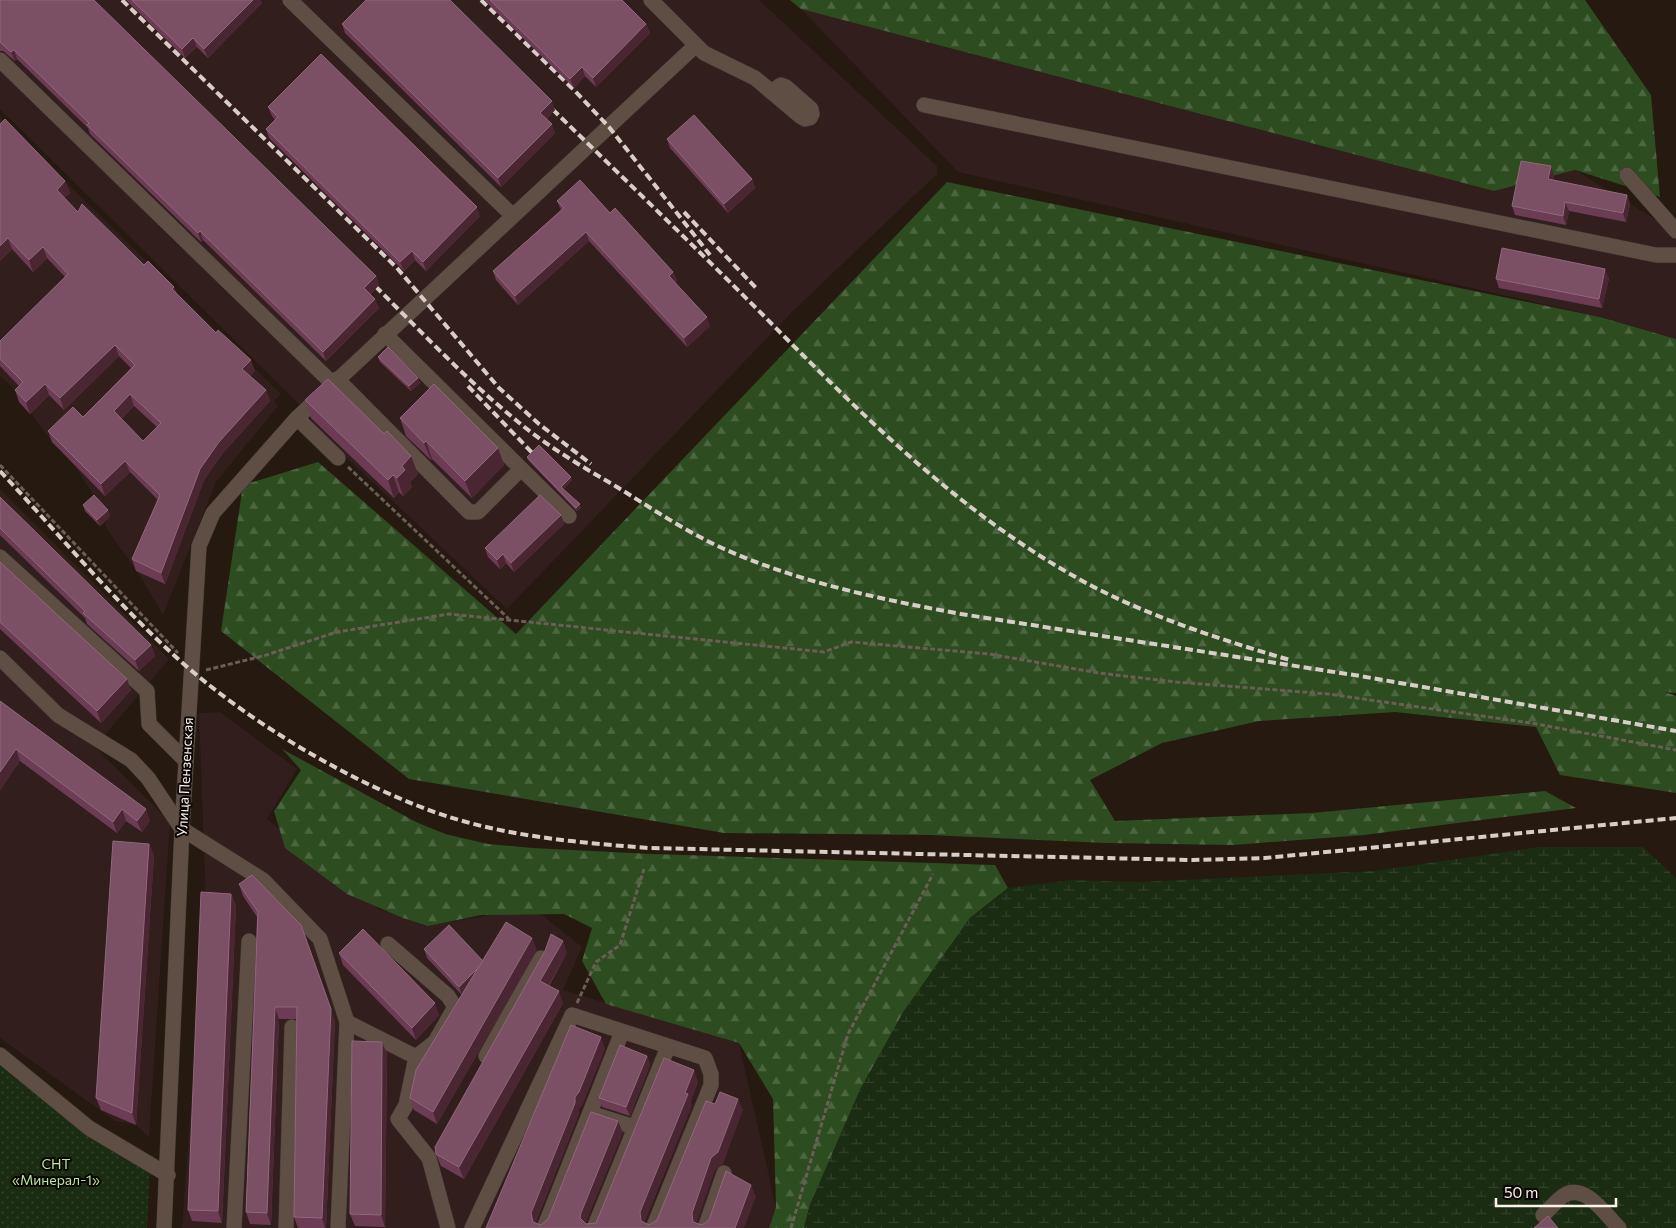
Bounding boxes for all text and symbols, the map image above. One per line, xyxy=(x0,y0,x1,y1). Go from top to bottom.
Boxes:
street label: Улица Пензенская xyxy=(173,717,196,837)
park label: СНТ «Минерал-1» xyxy=(12,1155,100,1188)
scale bar xyxy=(1496,1176,1616,1208)
text: 50 m xyxy=(1504,1183,1538,1201)

